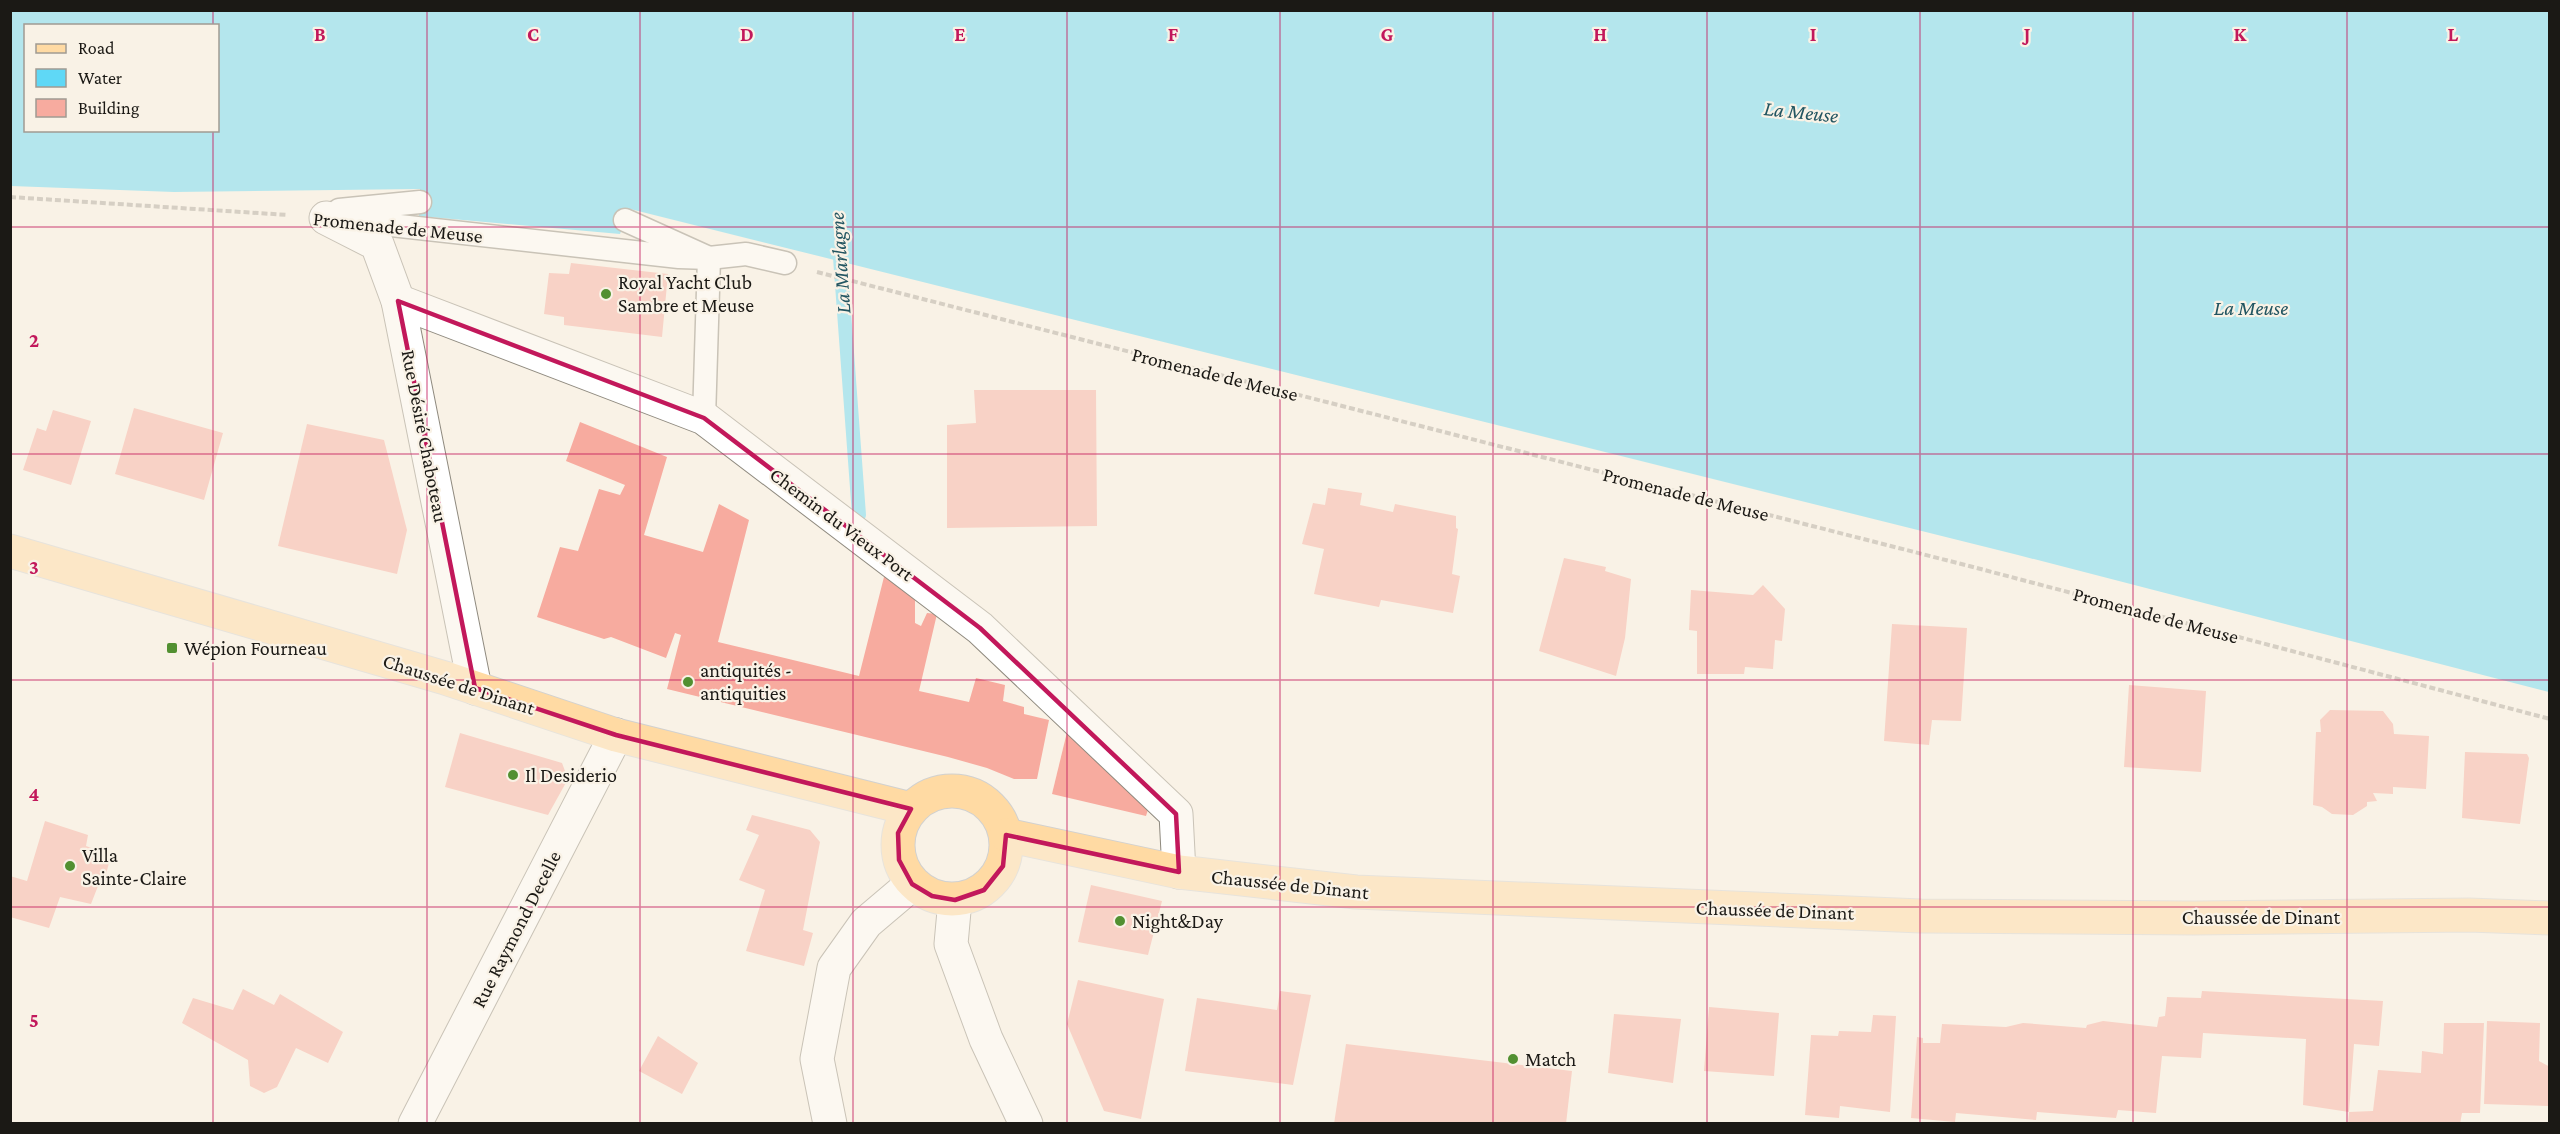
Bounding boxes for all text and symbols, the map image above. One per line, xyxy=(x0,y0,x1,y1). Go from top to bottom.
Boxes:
text: B xyxy=(314,23,326,45)
text: C xyxy=(527,23,539,45)
text: D xyxy=(740,23,754,45)
text: E xyxy=(954,23,966,45)
text: F xyxy=(1168,23,1179,45)
text: G xyxy=(1381,23,1394,45)
text: H xyxy=(1593,23,1607,45)
text: I xyxy=(1810,23,1817,45)
text: J xyxy=(2022,23,2031,45)
text: K xyxy=(2234,23,2248,45)
text: L xyxy=(2448,23,2459,45)
legend xyxy=(24,24,219,132)
text: Road xyxy=(78,38,115,58)
text: Water xyxy=(78,68,123,88)
water label: La Meuse xyxy=(1763,96,1839,128)
text: Building xyxy=(78,98,140,118)
street label: Promenade de Meuse xyxy=(312,207,484,247)
water label: La Marlagne xyxy=(824,211,856,315)
place label: Royal Yacht Club Sambre et Meuse xyxy=(618,271,754,316)
marker: Royal Yacht Club Sambre et Meuse xyxy=(599,287,613,301)
water label: La Meuse xyxy=(2214,296,2288,320)
text: 2 xyxy=(29,329,39,351)
street label: Promenade de Meuse xyxy=(1130,343,1300,405)
street label: Rue Désiré Chaboteau xyxy=(397,348,453,525)
street label: Chemin du Vieux Port xyxy=(766,463,918,585)
street label: Promenade de Meuse xyxy=(1601,463,1771,525)
text: 3 xyxy=(29,556,39,578)
street label: Promenade de Meuse xyxy=(2071,582,2241,648)
place label: Wépion Fourneau xyxy=(184,637,327,660)
marker: Wépion Fourneau xyxy=(165,641,179,655)
street label: Chaussée de Dinant xyxy=(380,649,538,719)
place label: antiquités - antiquities xyxy=(700,659,792,705)
marker: antiquités - antiquities xyxy=(681,675,695,689)
place label: Il Desiderio xyxy=(525,764,617,786)
marker: Il Desiderio xyxy=(506,768,520,782)
text: 4 xyxy=(29,783,40,805)
place label: Villa Sainte-Claire xyxy=(82,844,187,889)
street label: Rue Raymond Decelle xyxy=(467,847,566,1011)
marker: Villa Sainte-Claire xyxy=(63,859,77,873)
street label: Chaussée de Dinant xyxy=(1210,865,1370,903)
street label: Chaussée de Dinant xyxy=(1695,896,1855,924)
street label: Chaussée de Dinant xyxy=(2182,906,2341,928)
place label: Night&Day xyxy=(1132,910,1224,933)
marker: Night&Day xyxy=(1113,914,1127,928)
text: 5 xyxy=(29,1009,39,1031)
place label: Match xyxy=(1525,1048,1577,1070)
marker: Match xyxy=(1506,1052,1520,1066)

